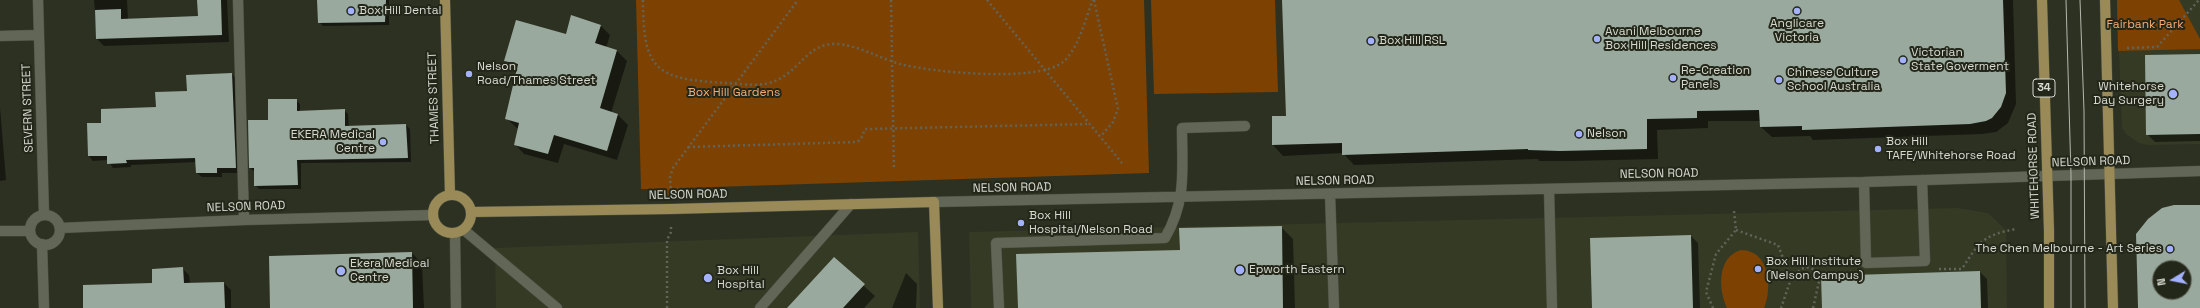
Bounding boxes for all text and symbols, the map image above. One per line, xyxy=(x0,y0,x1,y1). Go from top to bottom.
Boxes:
place label: Box Hill Dental xyxy=(359,4,442,18)
marker: Box Hill Dental xyxy=(346,6,356,16)
marker: Anglicare Victoria xyxy=(1792,6,1802,16)
place label: Anglicare Victoria xyxy=(1770,17,1824,45)
park label: Fairbank Park xyxy=(2106,18,2184,32)
place label: Avani Melbourne Box Hill Residences xyxy=(1605,25,1717,53)
place label: Box Hill RSL xyxy=(1379,34,1445,48)
marker: Avani Melbourne Box Hill Residences xyxy=(1592,34,1602,44)
marker: Box Hill RSL xyxy=(1366,36,1376,46)
place label: Victorian State Goverment xyxy=(1911,46,2009,74)
street label: THAMES STREET xyxy=(425,52,443,144)
marker: Victorian State Goverment xyxy=(1898,55,1908,65)
place label: Nelson Road/Thames Street xyxy=(477,60,596,88)
street label: SEVERN STREET xyxy=(19,63,37,153)
place label: Re-Creation Panels xyxy=(1681,64,1750,92)
place label: Chinese Culture School Australia xyxy=(1787,66,1880,94)
marker: Nelson Road/Thames Street xyxy=(464,69,474,79)
marker: Re-Creation Panels xyxy=(1668,73,1678,83)
marker: Chinese Culture School Australia xyxy=(1774,75,1784,85)
road number: 34 xyxy=(2033,79,2055,97)
place label: Whitehorse Day Surgery xyxy=(2093,80,2164,108)
park label: Box Hill Gardens xyxy=(688,86,780,100)
marker: Whitehorse Day Surgery xyxy=(2167,88,2179,100)
street label: WHITEHORSE ROAD xyxy=(2025,112,2043,220)
place label: Nelson xyxy=(1587,127,1626,141)
place label: EKERA Medical Centre xyxy=(291,128,375,156)
marker: Nelson xyxy=(1574,129,1584,139)
place label: Box Hill TAFE/Whitehorse Road xyxy=(1886,135,2016,163)
marker: EKERA Medical Centre xyxy=(378,137,388,147)
marker: Box Hill TAFE/Whitehorse Road xyxy=(1873,144,1883,154)
street label: NELSON ROAD xyxy=(2051,153,2131,171)
street label: NELSON ROAD xyxy=(1620,166,1698,182)
street label: NELSON ROAD xyxy=(1296,173,1374,189)
street label: NELSON ROAD xyxy=(973,180,1051,196)
street label: NELSON ROAD xyxy=(649,187,727,203)
street label: NELSON ROAD xyxy=(206,198,286,216)
place label: Box Hill Hospital/Nelson Road xyxy=(1029,209,1153,237)
marker: Box Hill Hospital/Nelson Road xyxy=(1016,218,1026,228)
place label: The Chen Melbourne - Art Series xyxy=(1975,242,2162,256)
marker: The Chen Melbourne - Art Series xyxy=(2165,244,2175,254)
place label: Box Hill Institute (Nelson Campus) xyxy=(1766,255,1864,283)
place label: Ekera Medical Centre xyxy=(350,257,429,285)
north arrow xyxy=(2152,260,2192,300)
place label: Epworth Eastern xyxy=(1249,263,1345,277)
place label: Box Hill Hospital xyxy=(717,264,765,292)
marker: Epworth Eastern xyxy=(1234,264,1246,276)
marker: Box Hill Institute (Nelson Campus) xyxy=(1753,264,1763,274)
marker: Ekera Medical Centre xyxy=(335,265,347,277)
marker: Box Hill Hospital xyxy=(702,272,714,284)
text: N xyxy=(2154,277,2169,287)

